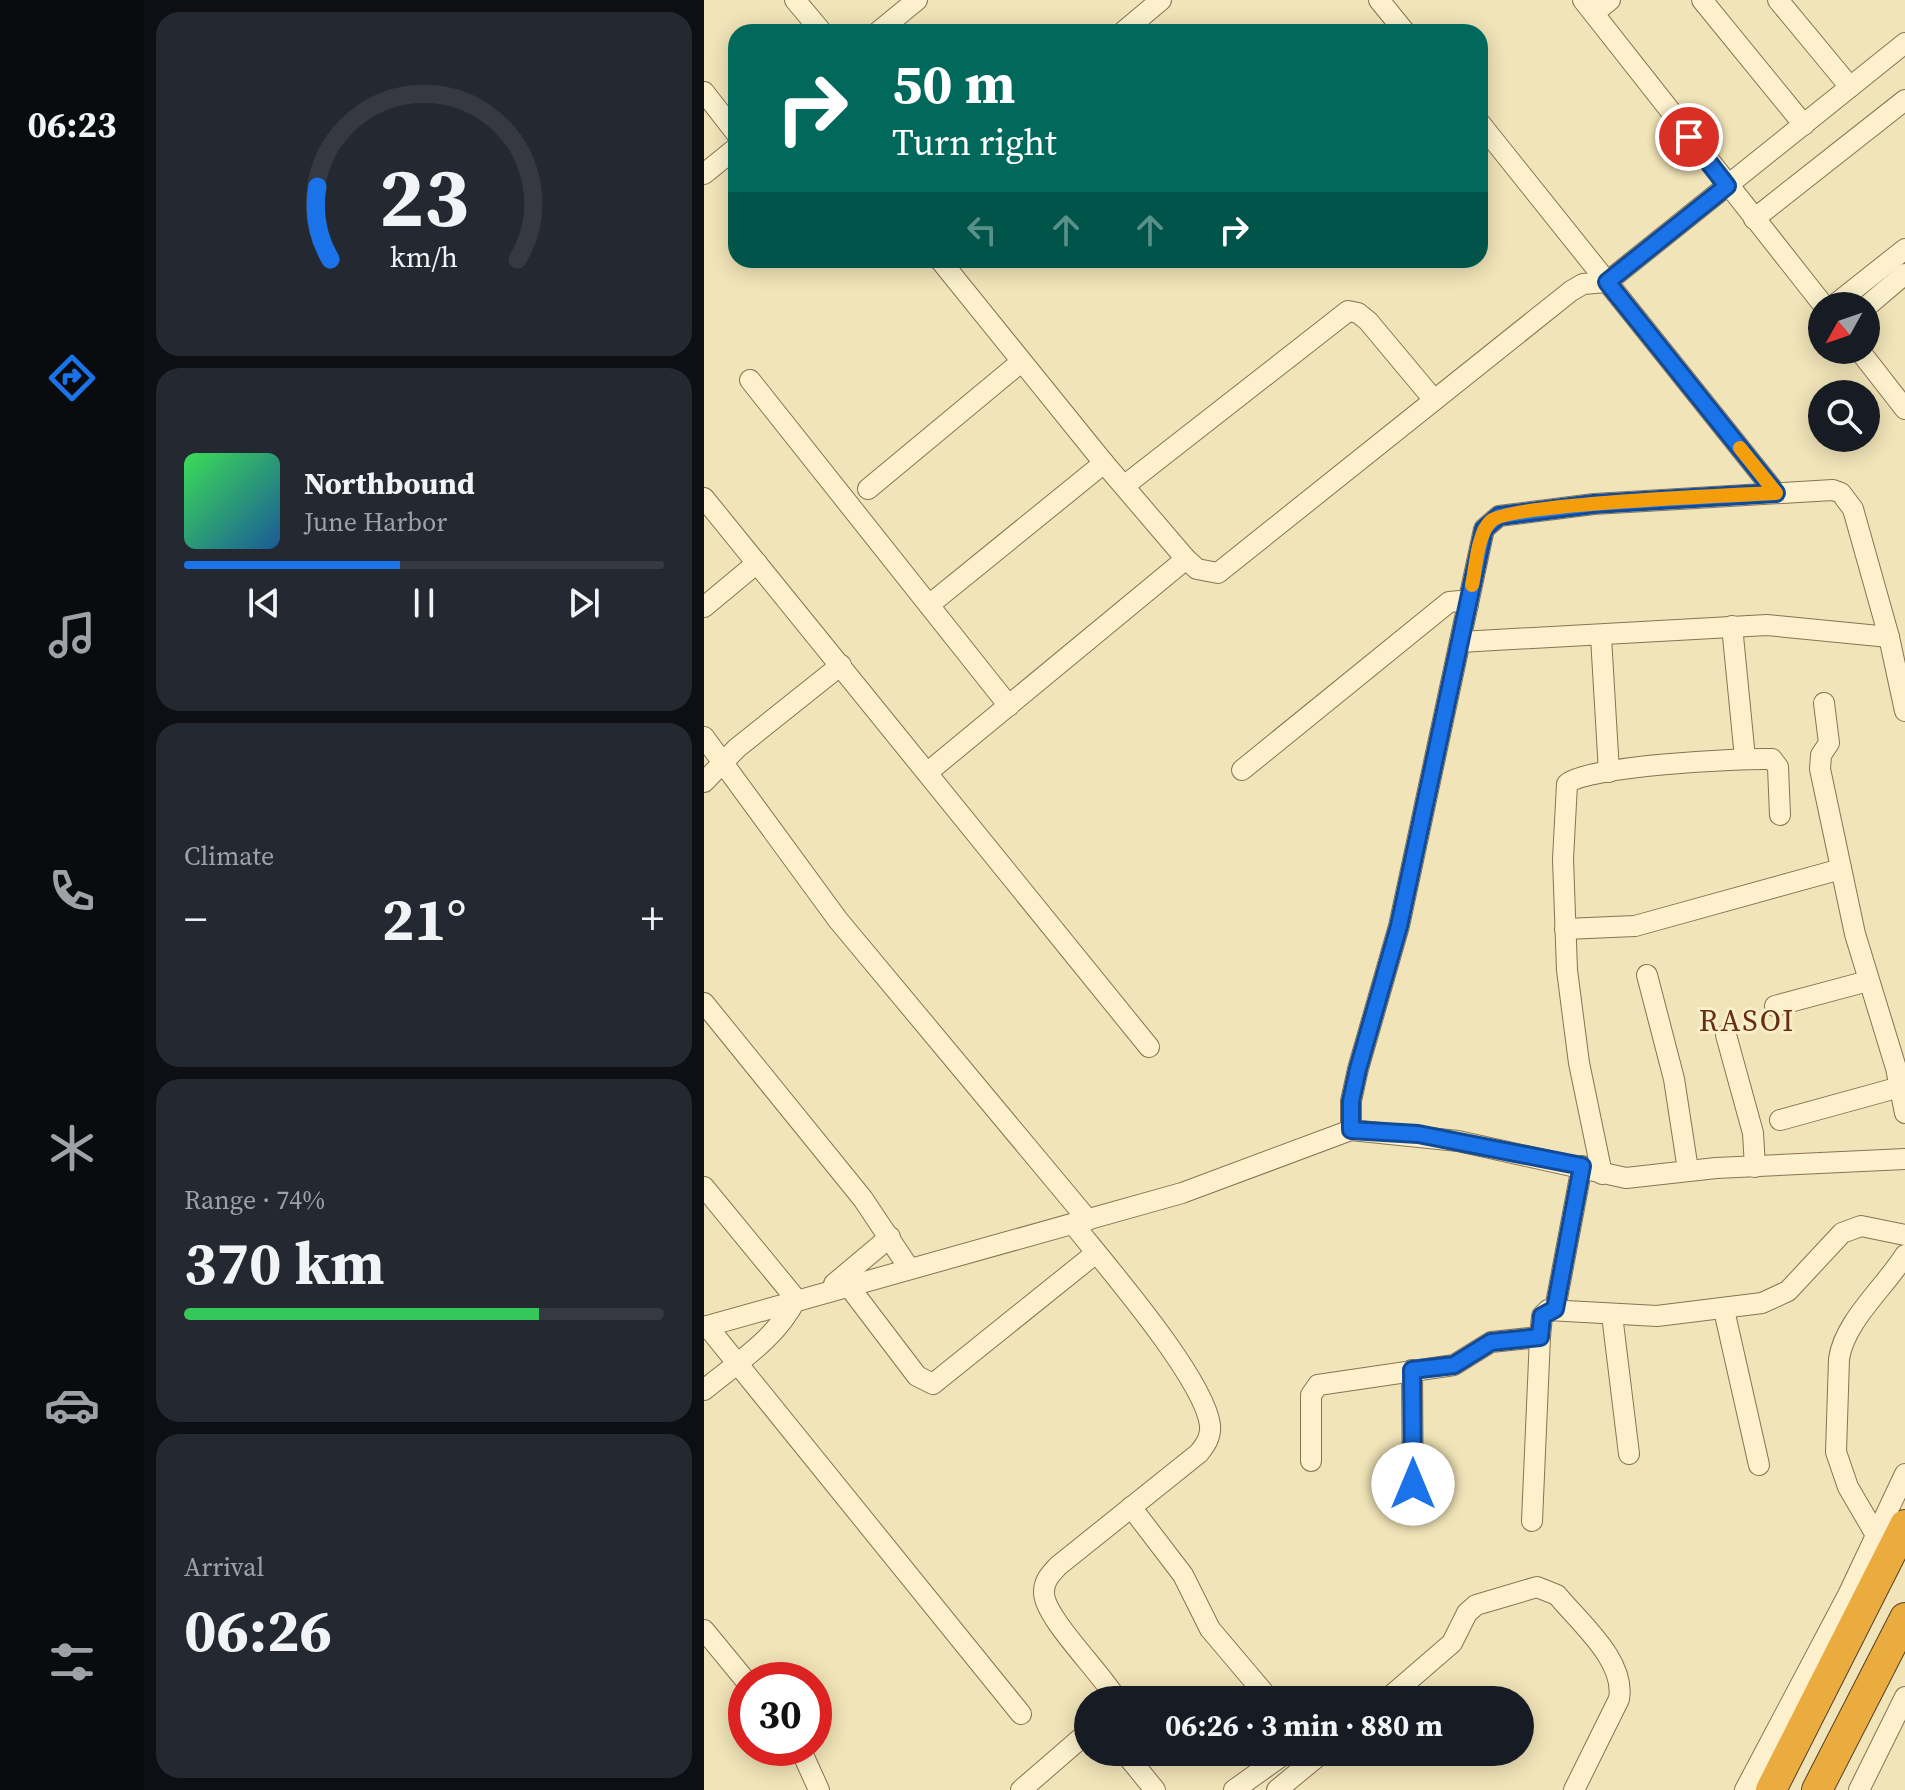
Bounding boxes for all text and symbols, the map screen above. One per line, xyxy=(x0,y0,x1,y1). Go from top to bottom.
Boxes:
text: 50 m xyxy=(892,45,1015,122)
icon: right xyxy=(760,56,864,160)
text: 06:23 xyxy=(28,100,116,149)
pin xyxy=(1655,103,1723,171)
icon: arrive xyxy=(1667,115,1711,159)
text: Turn right xyxy=(892,118,1057,167)
text: 23 xyxy=(379,139,469,253)
icon: left xyxy=(960,208,1004,252)
icon: ahead xyxy=(1044,208,1088,252)
icon: ahead xyxy=(1128,208,1172,252)
icon: right xyxy=(1212,208,1256,252)
text: km/h xyxy=(390,237,458,277)
north arrow xyxy=(1808,292,1880,364)
map controls xyxy=(1808,292,1880,452)
icon: directions xyxy=(44,350,100,406)
button: search xyxy=(1808,380,1880,452)
text: Northbound xyxy=(304,463,475,504)
text: June Harbor xyxy=(304,504,447,540)
icon: previous xyxy=(242,581,286,625)
icon: pause xyxy=(402,581,446,625)
icon: next xyxy=(562,581,606,625)
icon: music xyxy=(44,607,100,663)
text: Climate xyxy=(184,838,274,874)
icon: phone xyxy=(44,863,100,919)
text: 21° xyxy=(382,878,466,960)
text: − xyxy=(184,888,207,949)
text: + xyxy=(641,888,664,949)
district label: RASOI xyxy=(1699,1000,1795,1041)
icon: climate xyxy=(44,1120,100,1176)
text: Range · 74% xyxy=(184,1182,325,1218)
text: 370 km xyxy=(184,1222,385,1304)
icon: car xyxy=(44,1377,100,1433)
position arrow xyxy=(1371,1442,1455,1526)
text: Arrival xyxy=(184,1549,264,1585)
text: 06:26 xyxy=(184,1589,332,1671)
icon: filters xyxy=(44,1634,100,1690)
speed limit sign: 30 xyxy=(728,1662,832,1766)
text: 06:26 · 3 min · 880 m xyxy=(1165,1705,1443,1746)

